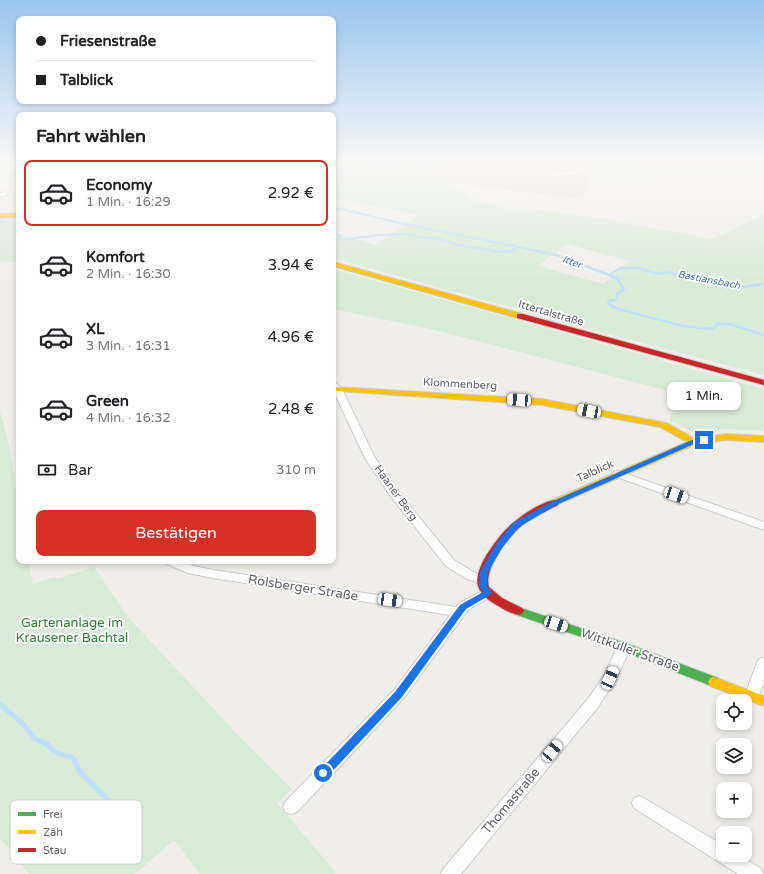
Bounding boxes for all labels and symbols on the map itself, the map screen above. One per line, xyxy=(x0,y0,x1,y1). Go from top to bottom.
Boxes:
water label: Itter xyxy=(561,253,584,271)
water label: Bastiansbach xyxy=(677,268,742,292)
street label: Ittertalstraße xyxy=(517,297,585,329)
street label: Klommenberg xyxy=(423,376,497,392)
callout: 1 Min. xyxy=(667,382,741,410)
car xyxy=(507,393,531,407)
car xyxy=(576,403,602,419)
route end xyxy=(695,431,713,449)
street label: Talblick xyxy=(575,457,615,485)
street label: Haaner Berg xyxy=(372,463,421,523)
car xyxy=(663,485,689,505)
street label: Rolsberger Straße xyxy=(247,571,359,605)
car xyxy=(377,592,403,608)
park label: Gartenanlage im Krausener Bachtal xyxy=(16,615,128,646)
car xyxy=(543,615,569,633)
street label: Wittkuller Straße xyxy=(579,625,681,675)
car xyxy=(600,665,620,691)
car xyxy=(540,738,564,764)
route start xyxy=(314,764,332,782)
street label: Thomastraße xyxy=(479,765,543,837)
legend xyxy=(10,800,142,864)
text: Frei xyxy=(43,808,62,821)
text: Zäh xyxy=(43,826,63,839)
text: Stau xyxy=(43,844,67,857)

